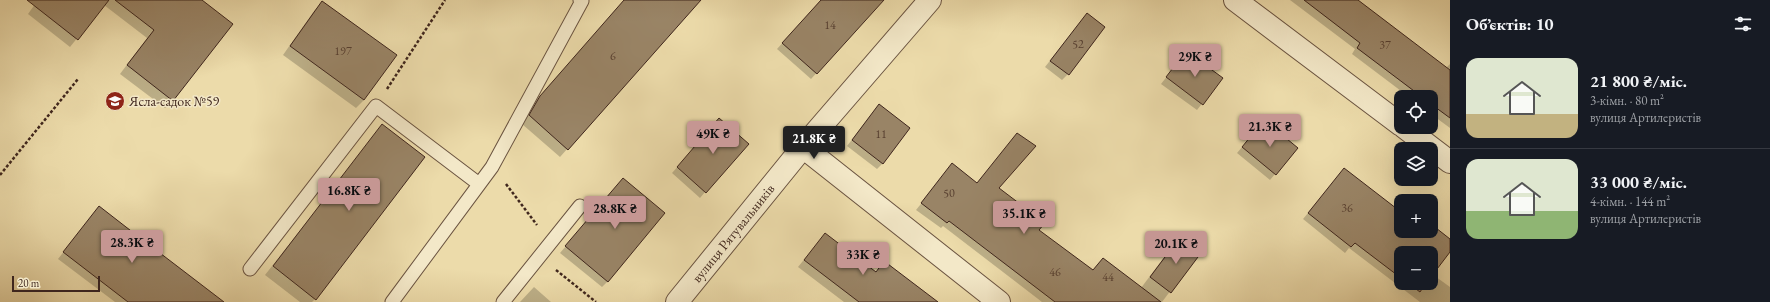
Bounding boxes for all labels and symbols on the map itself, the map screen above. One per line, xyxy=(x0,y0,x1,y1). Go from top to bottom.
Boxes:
house number: 14 xyxy=(824,17,836,33)
house number: 52 xyxy=(1072,36,1084,52)
house number: 37 xyxy=(1379,37,1391,53)
house number: 197 xyxy=(334,43,352,59)
pin: 29K ₴ xyxy=(1167,44,1223,78)
house number: 6 xyxy=(610,48,616,64)
school or university icon: Ясла-садок №59 xyxy=(104,90,126,112)
place label: Ясла-садок №59 xyxy=(128,92,220,110)
pin: 21.3K ₴ xyxy=(1233,114,1307,148)
pin: 49K ₴ xyxy=(685,121,741,155)
pin: 21.8K ₴ xyxy=(777,126,851,160)
house number: 11 xyxy=(875,126,887,142)
pin: 16.8K ₴ xyxy=(312,178,386,212)
street label: вулиця Рятувальників xyxy=(688,180,778,286)
house number: 50 xyxy=(943,185,955,201)
pin: 28.8K ₴ xyxy=(578,196,652,230)
house number: 36 xyxy=(1341,200,1353,216)
pin: 35.1K ₴ xyxy=(987,201,1061,235)
pin: 28.3K ₴ xyxy=(95,230,169,264)
pin: 20.1K ₴ xyxy=(1139,231,1213,265)
pin: 33K ₴ xyxy=(835,242,891,276)
house number: 46 xyxy=(1049,264,1061,280)
house number: 44 xyxy=(1102,269,1114,285)
scale bar xyxy=(12,274,100,293)

